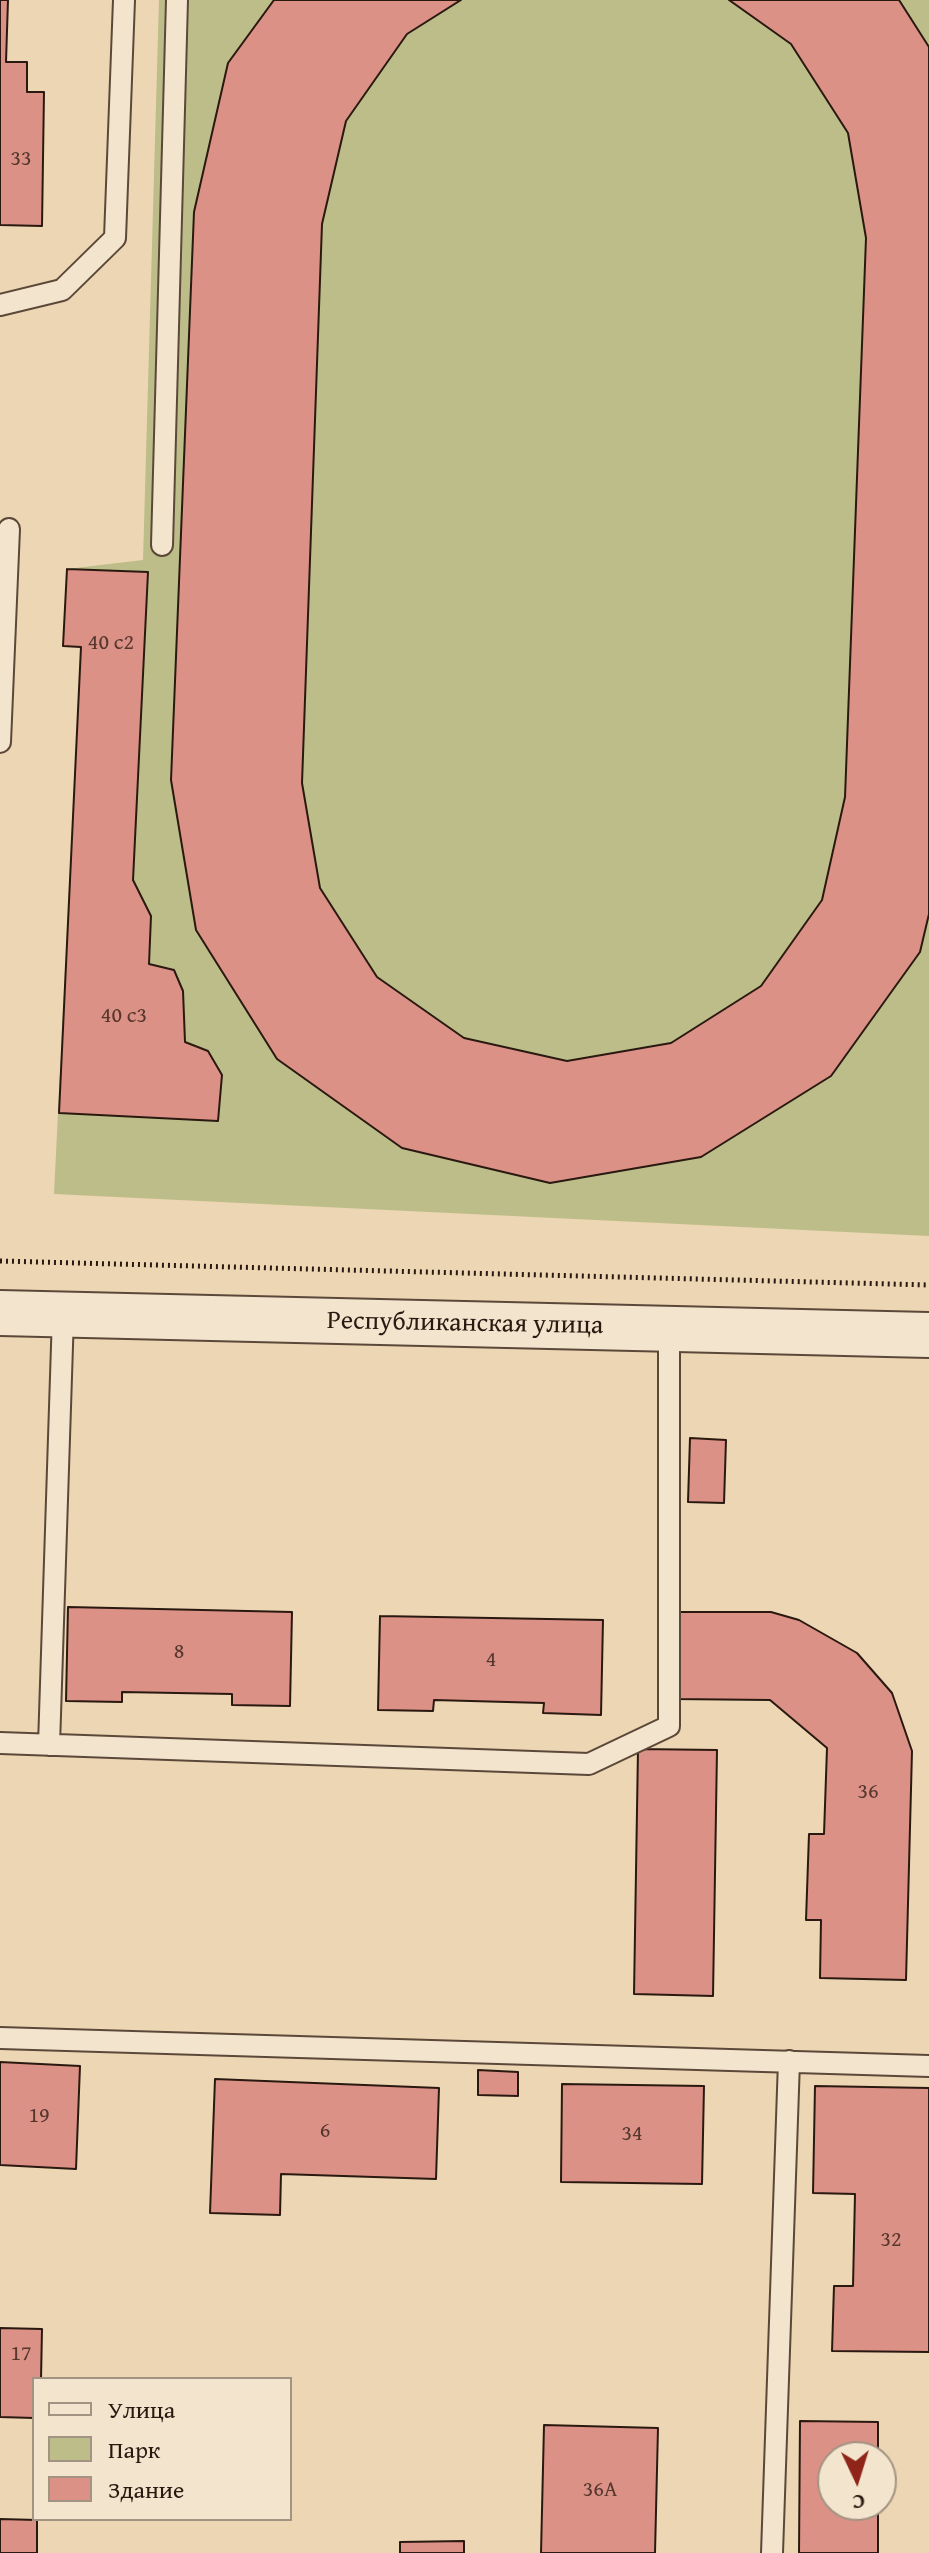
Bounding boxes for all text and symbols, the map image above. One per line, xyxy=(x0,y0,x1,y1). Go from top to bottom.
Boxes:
house number: 33 xyxy=(10,146,32,172)
house number: 40 с2 xyxy=(88,630,134,656)
house number: 40 с3 xyxy=(101,1003,147,1029)
street label: Республиканская улица xyxy=(327,1306,603,1342)
house number: 8 xyxy=(174,1639,184,1665)
house number: 4 xyxy=(486,1647,496,1673)
house number: 36 xyxy=(857,1779,879,1805)
house number: 19 xyxy=(28,2103,50,2129)
house number: 6 xyxy=(320,2118,330,2144)
house number: 34 xyxy=(621,2121,643,2147)
house number: 32 xyxy=(880,2227,902,2253)
house number: 17 xyxy=(10,2341,32,2367)
legend xyxy=(32,2377,292,2521)
text: Улица xyxy=(108,2392,175,2427)
text: Парк xyxy=(108,2432,160,2467)
north arrow xyxy=(817,2441,897,2521)
text: Здание xyxy=(108,2472,184,2507)
house number: 36А xyxy=(583,2477,617,2503)
text: С xyxy=(851,2487,866,2519)

